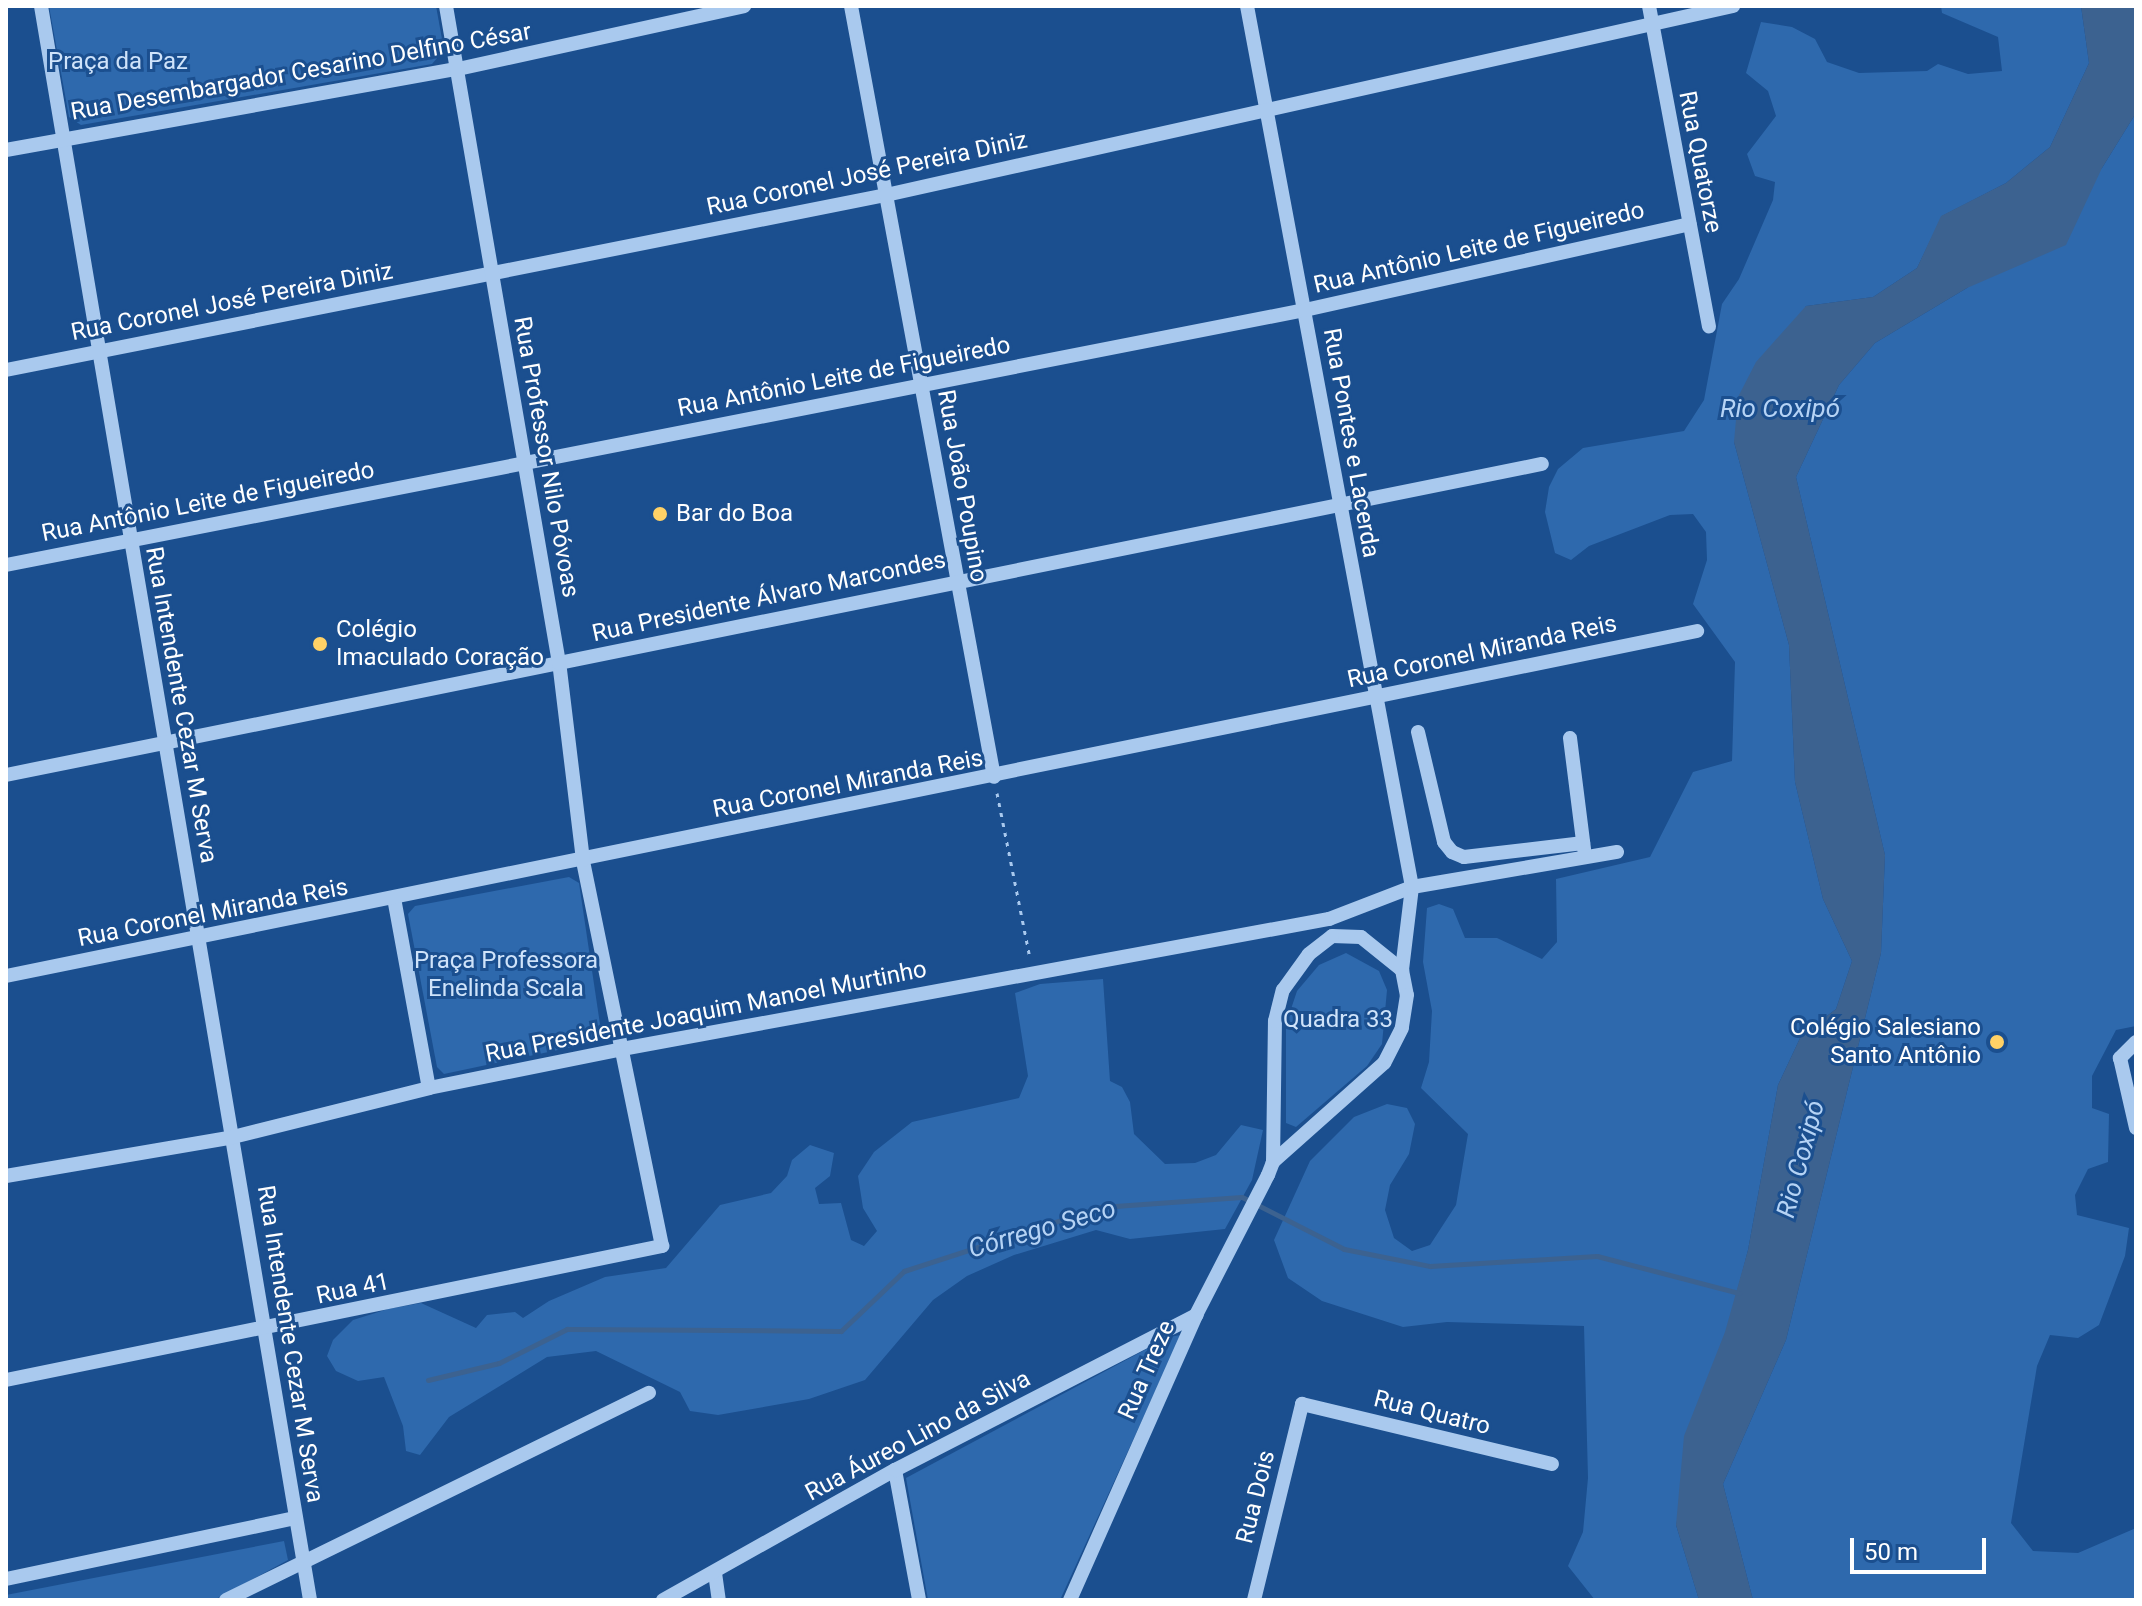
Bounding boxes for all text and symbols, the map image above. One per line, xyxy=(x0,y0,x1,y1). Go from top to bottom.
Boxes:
street label: Rua Desembargador Cesarino Delfino César xyxy=(69,17,533,127)
park label: Praça da Paz xyxy=(48,48,188,76)
street label: Rua Quatorze xyxy=(1672,89,1728,235)
street label: Rua Coronel José Pereira Diniz xyxy=(704,126,1030,222)
street label: Rua Antônio Leite de Figueiredo xyxy=(1311,196,1647,300)
street label: Rua Coronel José Pereira Diniz xyxy=(69,257,395,347)
street label: Rua Professor Nilo Póvoas xyxy=(507,314,585,600)
street label: Rua Pontes e Lacerda xyxy=(1317,326,1385,560)
street label: Rua Antônio Leite de Figueiredo xyxy=(675,331,1013,423)
street label: Rua João Poupino xyxy=(931,388,993,584)
water label: Rio Coxipó xyxy=(1720,393,1840,425)
street label: Rua Antônio Leite de Figueiredo xyxy=(39,456,377,548)
place label: Bar do Boa xyxy=(676,500,793,528)
marker: Bar do Boa xyxy=(651,505,669,523)
street label: Rua Intendente Cezar M Serva xyxy=(139,545,223,865)
street label: Rua Presidente Álvaro Marcondes xyxy=(590,545,948,649)
street label: Rua Coronel Miranda Reis xyxy=(1345,609,1619,695)
place label: Colégio Imaculado Coração xyxy=(336,616,544,672)
marker: Colégio Imaculado Coração xyxy=(311,635,329,653)
street label: Rua Coronel Miranda Reis xyxy=(710,744,986,824)
street label: Rua Coronel Miranda Reis xyxy=(75,873,351,953)
park label: Praça Professora Enelinda Scala xyxy=(414,947,598,1003)
street label: Rua Presidente Joaquim Manoel Murtinho xyxy=(483,955,929,1069)
park label: Quadra 33 xyxy=(1283,1006,1393,1034)
place label: Colégio Salesiano Santo Antônio xyxy=(1790,1014,1981,1070)
marker: Colégio Salesiano Santo Antônio xyxy=(1988,1033,2006,1051)
water label: Rio Coxipó xyxy=(1770,1097,1832,1221)
street label: Rua Intendente Cezar M Serva xyxy=(251,1183,329,1505)
water label: Córrego Seco xyxy=(965,1193,1119,1265)
street label: Rua 41 xyxy=(314,1267,392,1311)
street label: Rua Treze xyxy=(1112,1316,1182,1424)
street label: Rua Áureo Lino da Silva xyxy=(801,1364,1035,1508)
street label: Rua Quatro xyxy=(1371,1385,1493,1441)
street label: Rua Dois xyxy=(1231,1448,1281,1546)
scale bar xyxy=(1854,1522,1990,1572)
text: 50 m xyxy=(1864,1538,1918,1566)

